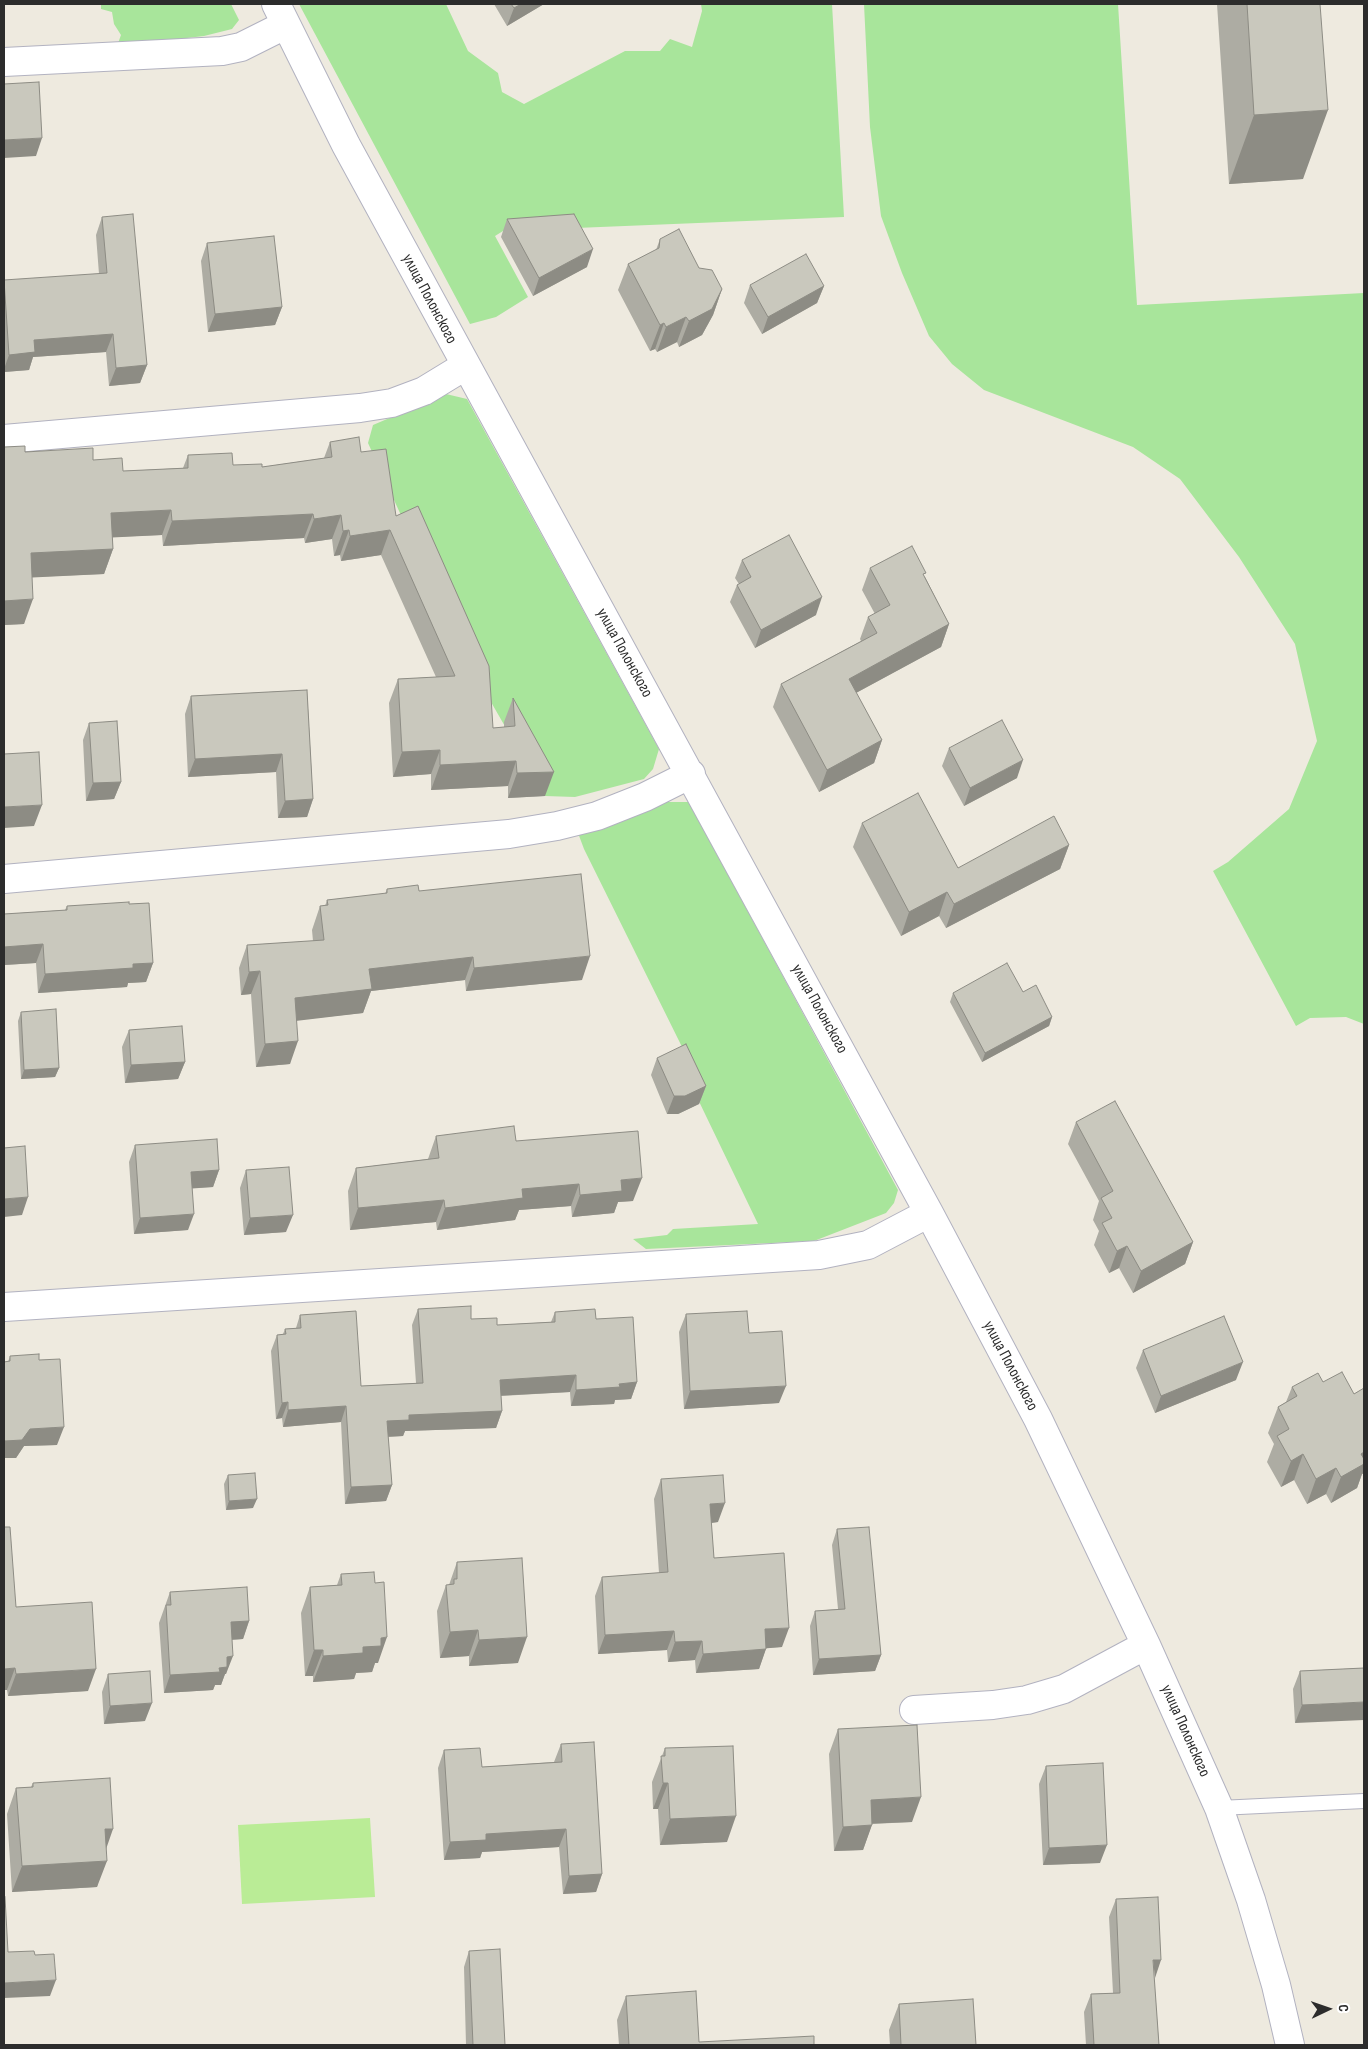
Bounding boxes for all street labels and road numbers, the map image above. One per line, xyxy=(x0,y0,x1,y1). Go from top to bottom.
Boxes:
street label: улица Полонского xyxy=(397,251,461,347)
street label: улица Полонского xyxy=(592,605,656,701)
street label: улица Полонского xyxy=(787,961,851,1057)
street label: улица Полонского xyxy=(978,1318,1042,1414)
street label: улица Полонского xyxy=(1156,1682,1214,1780)

